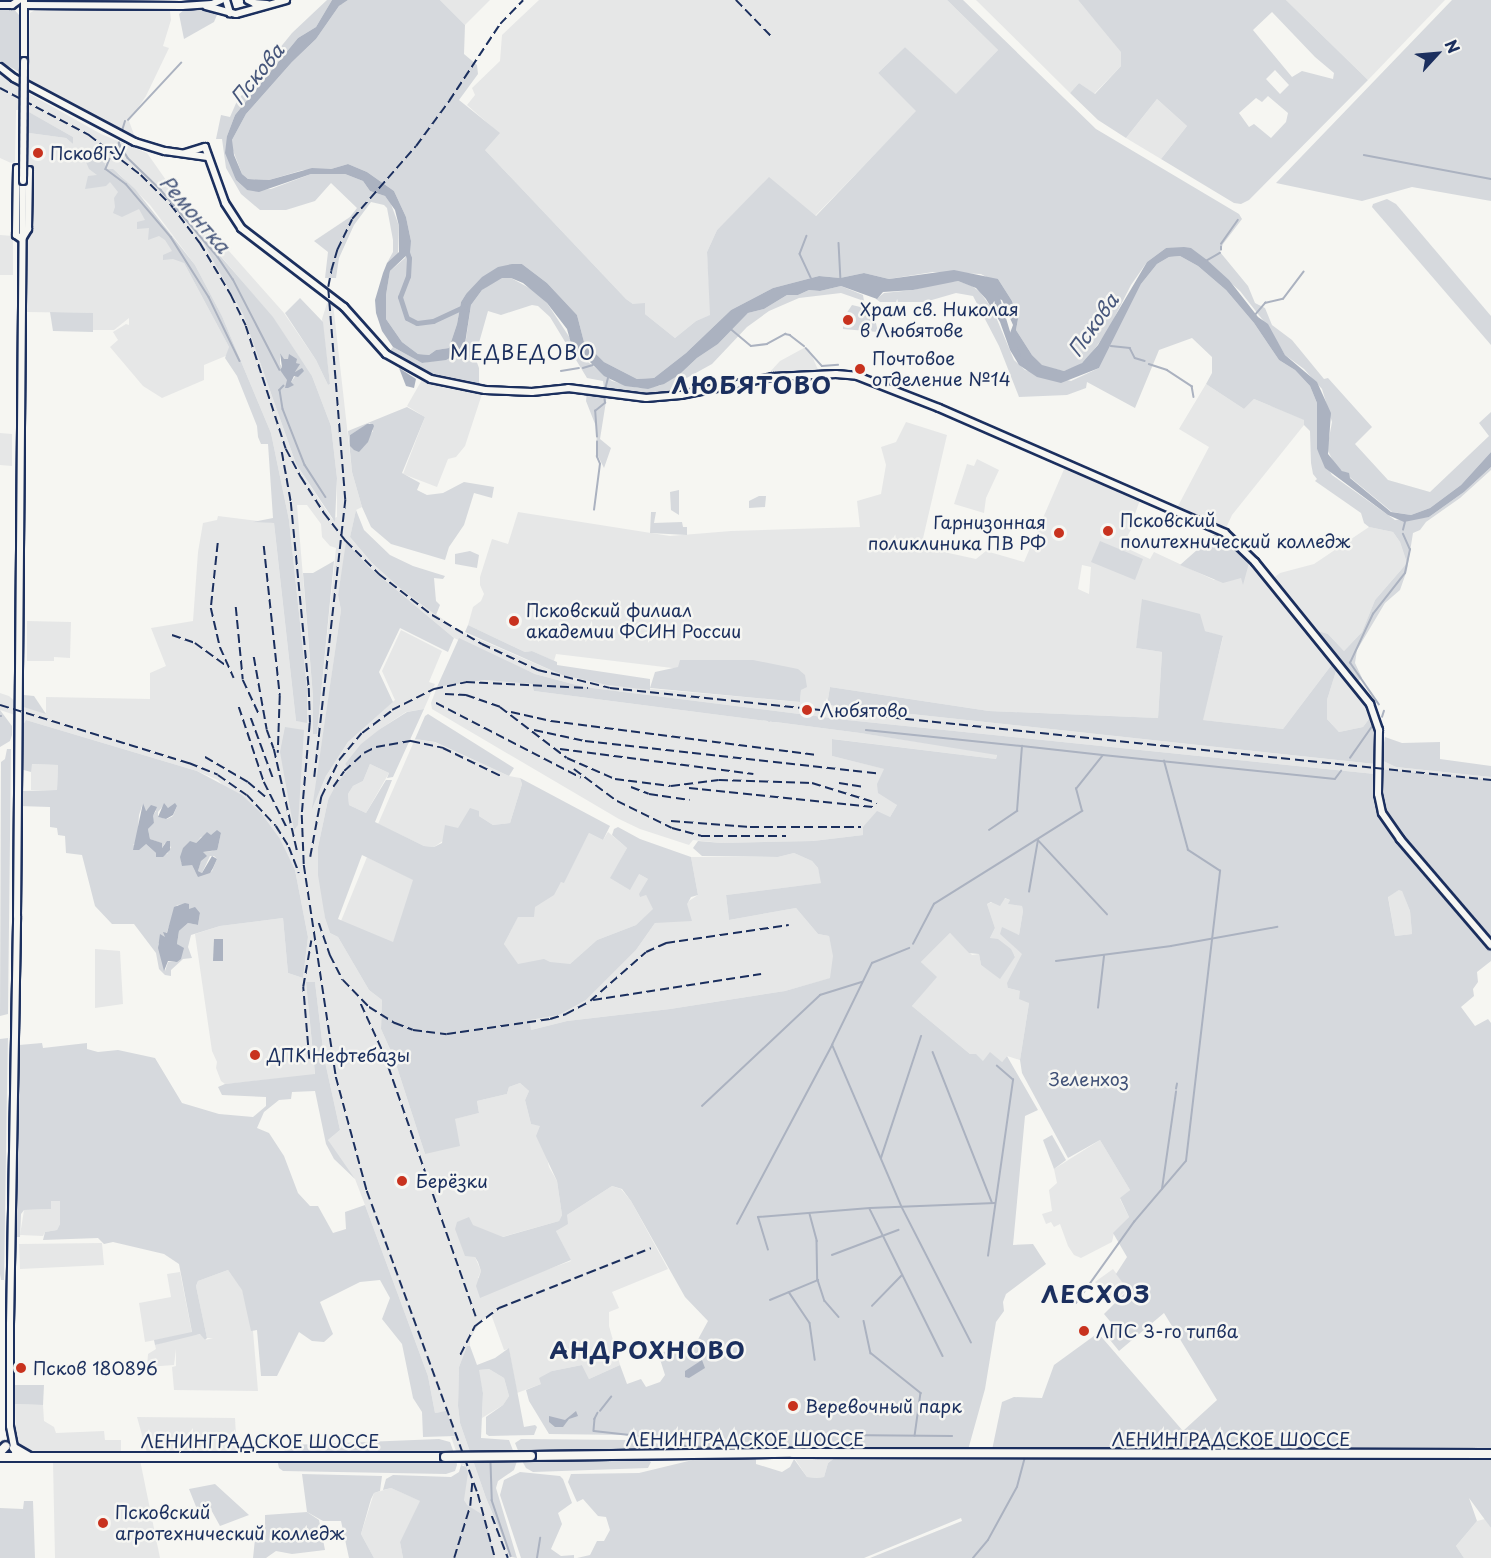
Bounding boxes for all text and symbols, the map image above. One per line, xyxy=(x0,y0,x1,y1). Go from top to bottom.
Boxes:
north arrow xyxy=(1407,24,1467,84)
text: N xyxy=(1440,35,1467,57)
water label: Пскова xyxy=(225,39,289,109)
place label: ПсковГУ xyxy=(50,142,126,164)
marker: ПсковГУ xyxy=(31,146,45,160)
water label: Ремонтка xyxy=(155,170,235,258)
water label: Пскова xyxy=(1063,289,1123,361)
place label: Храм св. Николая в Любятове xyxy=(860,299,1020,342)
marker: Храм св. Николая в Любятове xyxy=(841,313,855,327)
district label: МЕДВЕДОВО xyxy=(450,340,596,364)
place label: Почтовое отделение №14 xyxy=(872,348,1011,391)
marker: Почтовое отделение №14 xyxy=(853,362,867,376)
district label: ЛЮБЯТОВО xyxy=(673,371,831,399)
place label: Псковский политехнический колледж xyxy=(1120,510,1351,552)
place label: Гарнизонная поликлиника ПВ РФ xyxy=(866,512,1046,554)
marker: Гарнизонная поликлиника ПВ РФ xyxy=(1050,524,1068,542)
marker: Псковский политехнический колледж xyxy=(1101,524,1115,538)
place label: Псковский филиал академии ФСИН России xyxy=(526,600,743,642)
marker: Псковский филиал академии ФСИН России xyxy=(507,614,521,628)
place label: Любятово xyxy=(820,699,908,721)
marker: Любятово xyxy=(798,701,816,719)
place label: ДПК Нефтебазы xyxy=(267,1044,411,1066)
marker: ДПК Нефтебазы xyxy=(248,1048,262,1062)
park label: Зеленхоз xyxy=(1049,1068,1129,1090)
place label: Берёзки xyxy=(416,1170,488,1192)
marker: Берёзки xyxy=(393,1172,411,1190)
district label: ЛЕСХОЗ xyxy=(1042,1280,1150,1308)
place label: ЛПС 3-го типва xyxy=(1096,1320,1239,1342)
marker: ЛПС 3-го типва xyxy=(1077,1324,1091,1338)
district label: АНДРОХНОВО xyxy=(550,1336,746,1364)
place label: Псков 180896 xyxy=(33,1357,158,1379)
marker: Псков 180896 xyxy=(14,1361,28,1375)
place label: Веревочный парк xyxy=(805,1395,963,1417)
marker: Веревочный парк xyxy=(786,1399,800,1413)
street label: ЛЕНИНГРАДСКОЕ ШОССЕ xyxy=(624,1428,866,1450)
street label: ЛЕНИНГРАДСКОЕ ШОССЕ xyxy=(1110,1428,1352,1450)
street label: ЛЕНИНГРАДСКОЕ ШОССЕ xyxy=(139,1430,381,1452)
place label: Псковский агротехнический колледж xyxy=(115,1502,346,1544)
marker: Псковский агротехнический колледж xyxy=(96,1516,110,1530)

